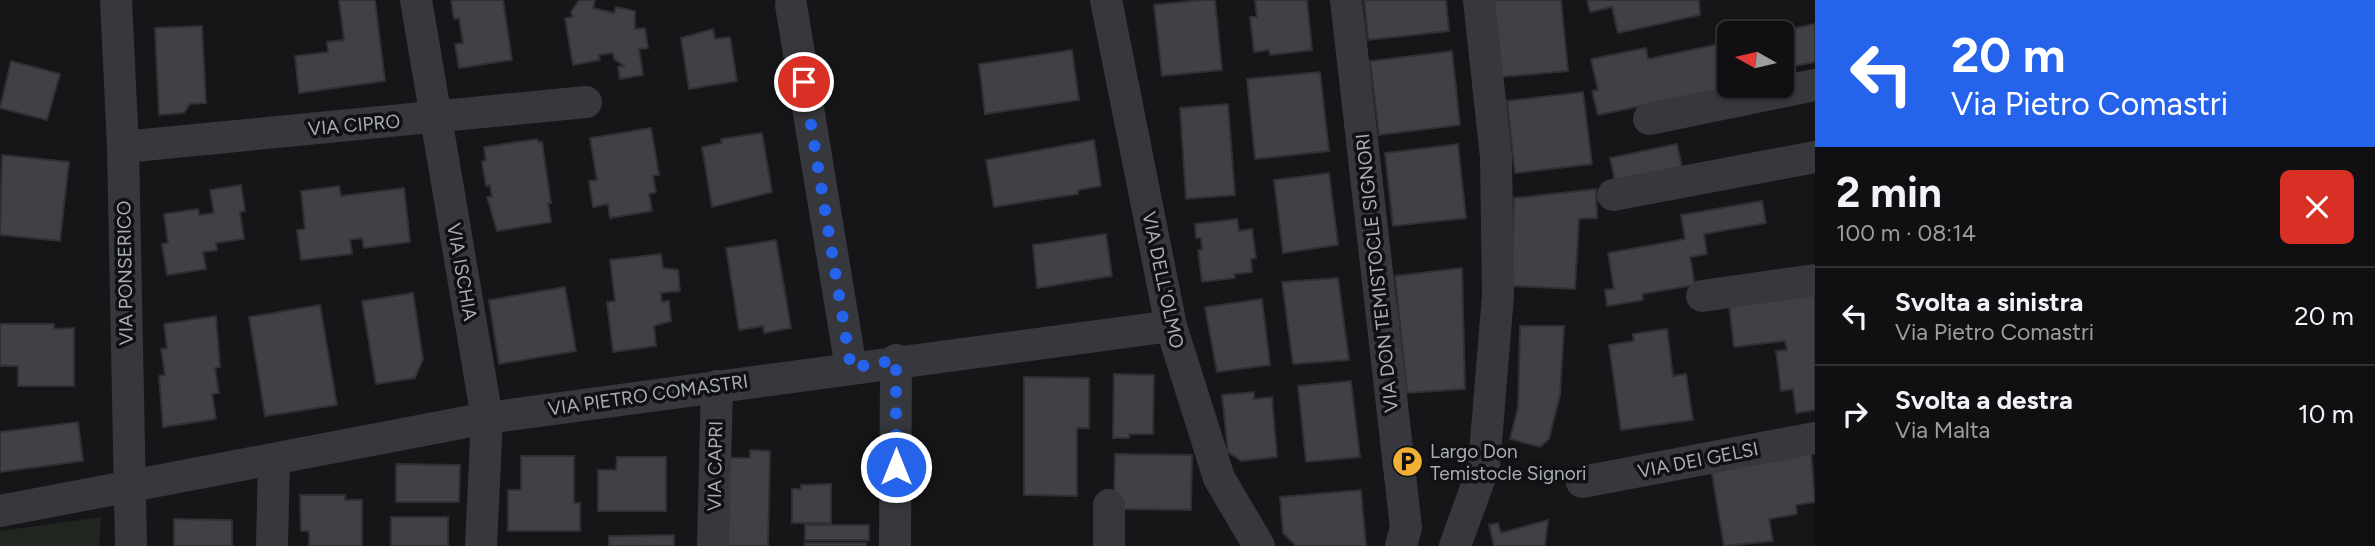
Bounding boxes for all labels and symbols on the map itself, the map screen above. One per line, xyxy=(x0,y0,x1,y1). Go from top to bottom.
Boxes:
north arrow xyxy=(1717,21,1794,98)
pin xyxy=(774,52,834,112)
street label: VIA CIPRO xyxy=(307,110,401,140)
street label: VIA DON TEMISTOCLE SIGNORI xyxy=(1351,132,1403,414)
street label: VIA PONSERICO xyxy=(112,200,138,346)
street label: VIA DELL'OLMO xyxy=(1137,210,1189,350)
street label: VIA ISCHIA xyxy=(442,221,482,323)
street label: VIA PIETRO COMASTRI xyxy=(547,370,749,420)
street label: VIA CAPRI xyxy=(703,421,727,511)
position arrow xyxy=(859,430,933,504)
street label: VIA DEI GELSI xyxy=(1636,437,1760,483)
place label: Largo Don Temistocle Signori xyxy=(1430,440,1586,485)
parking icon: Largo Don Temistocle Signori xyxy=(1390,445,1424,479)

